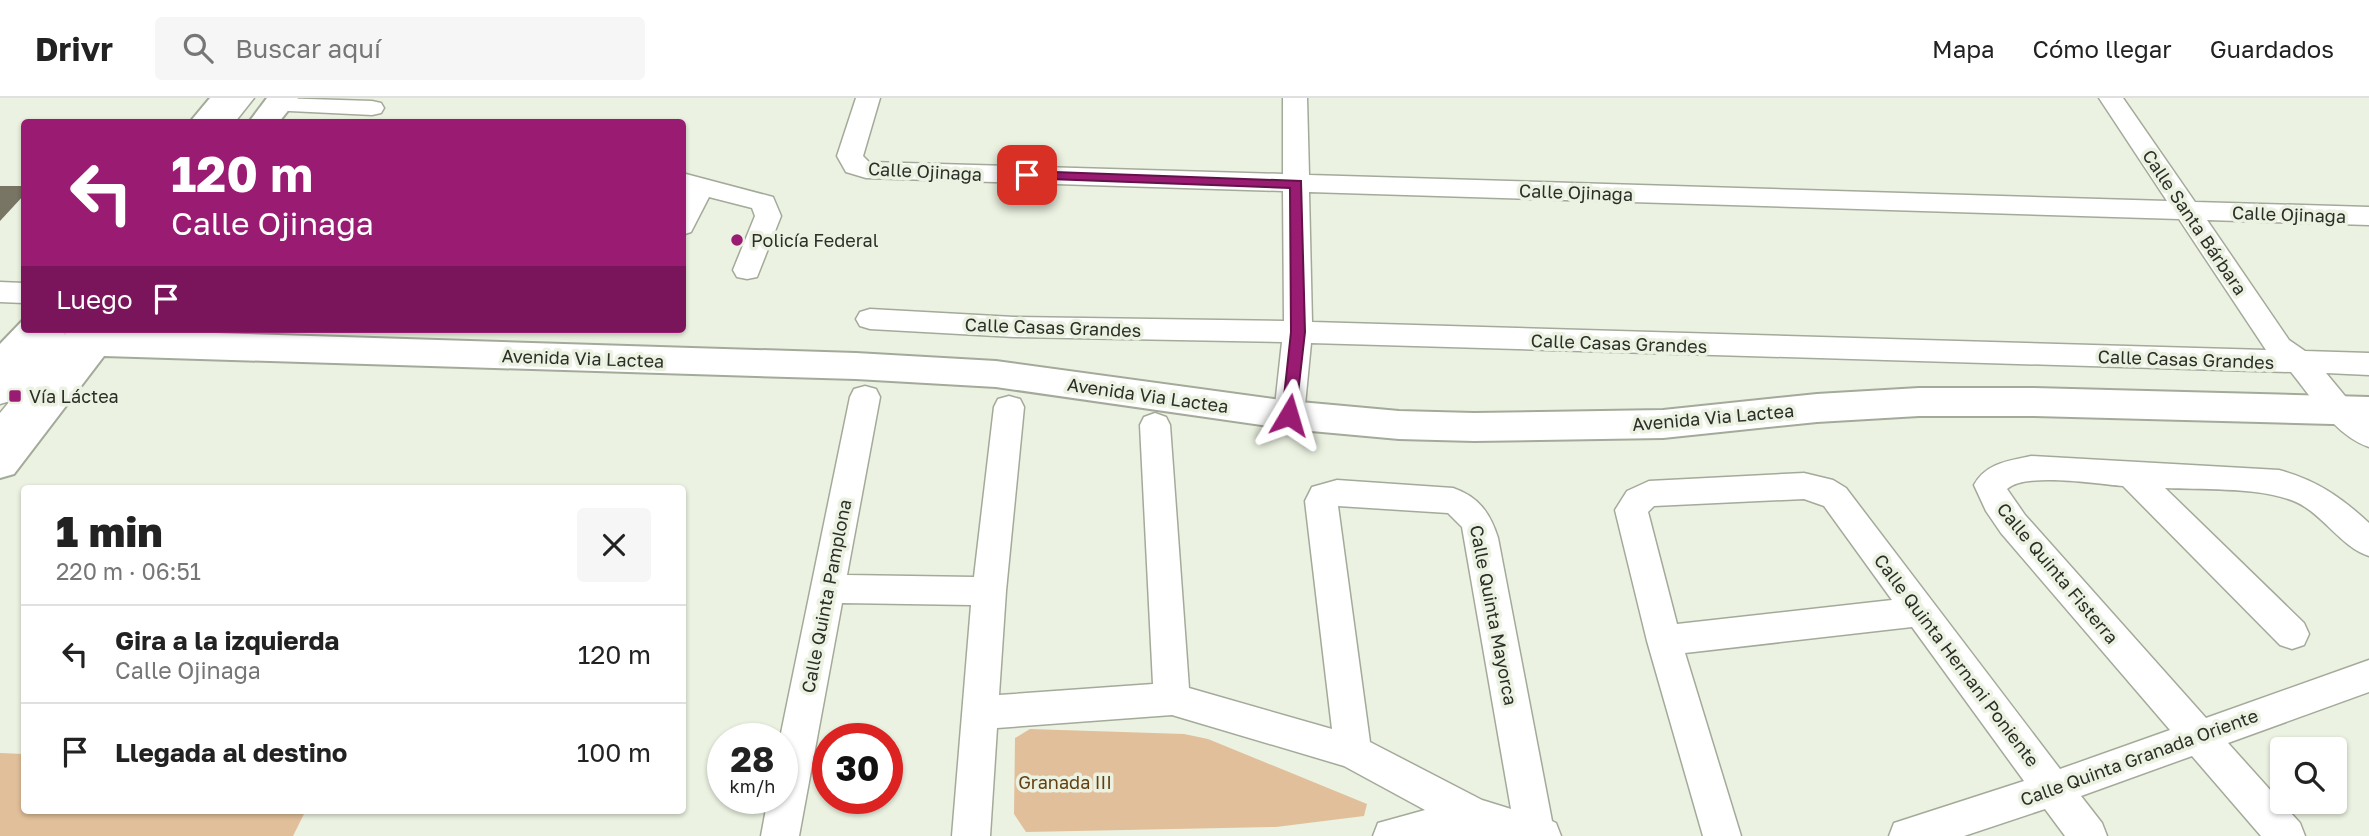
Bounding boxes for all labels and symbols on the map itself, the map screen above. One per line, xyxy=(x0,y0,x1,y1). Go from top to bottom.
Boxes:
pin xyxy=(997,145,1057,205)
street label: Calle Santa Bárbara xyxy=(2138,145,2252,299)
street label: Calle Ojinaga xyxy=(867,157,983,185)
street label: Calle Ojinaga xyxy=(1519,179,1633,205)
street label: Calle Ojinaga xyxy=(2232,201,2346,227)
place label: Policía Federal xyxy=(751,229,879,251)
marker: Policía Federal xyxy=(729,232,745,248)
street label: Calle Casas Grandes xyxy=(964,313,1142,341)
street label: Calle Casas Grandes xyxy=(1530,329,1708,357)
street label: Avenida Via Lactea xyxy=(501,344,665,372)
street label: Calle Casas Grandes xyxy=(2097,345,2275,373)
street label: Avenida Via Lactea xyxy=(1066,373,1230,417)
position arrow xyxy=(1252,378,1326,452)
place label: Vía Láctea xyxy=(29,385,119,407)
marker: Vía Láctea xyxy=(7,388,23,404)
street label: Avenida Via Lactea xyxy=(1631,399,1795,435)
street label: Calle Quinta Pamplona xyxy=(796,497,856,695)
street label: Calle Quinta Fisterra xyxy=(1993,498,2123,648)
street label: Calle Quinta Mayorca xyxy=(1466,523,1522,707)
street label: Calle Quinta Hernani Poniente xyxy=(1870,549,2044,771)
street label: Calle Quinta Granada Oriente xyxy=(2017,704,2261,810)
speed limit sign: 30 xyxy=(812,723,903,814)
park label: Granada III xyxy=(1018,771,1112,793)

